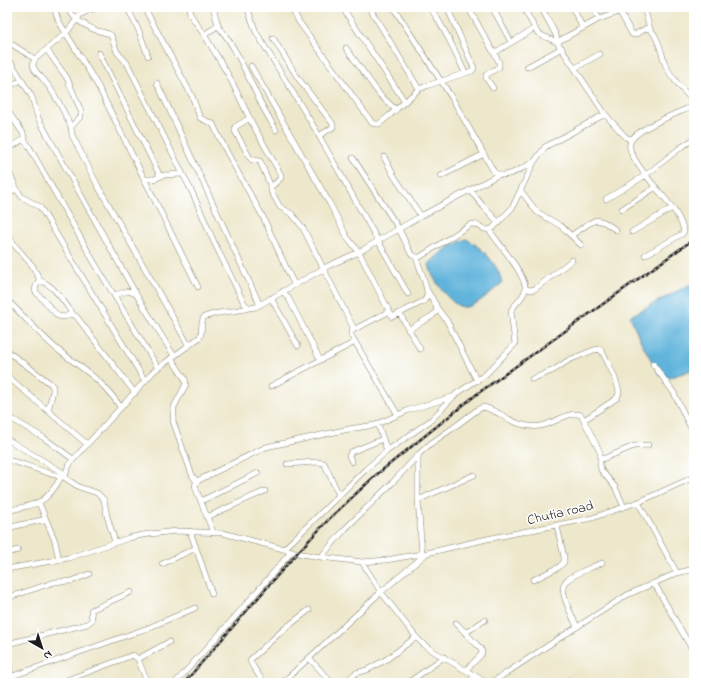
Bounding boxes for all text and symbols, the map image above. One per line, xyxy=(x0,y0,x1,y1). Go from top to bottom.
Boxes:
street label: Chutia road xyxy=(525,496,596,531)
north arrow xyxy=(22,628,62,668)
text: N xyxy=(40,646,56,664)

